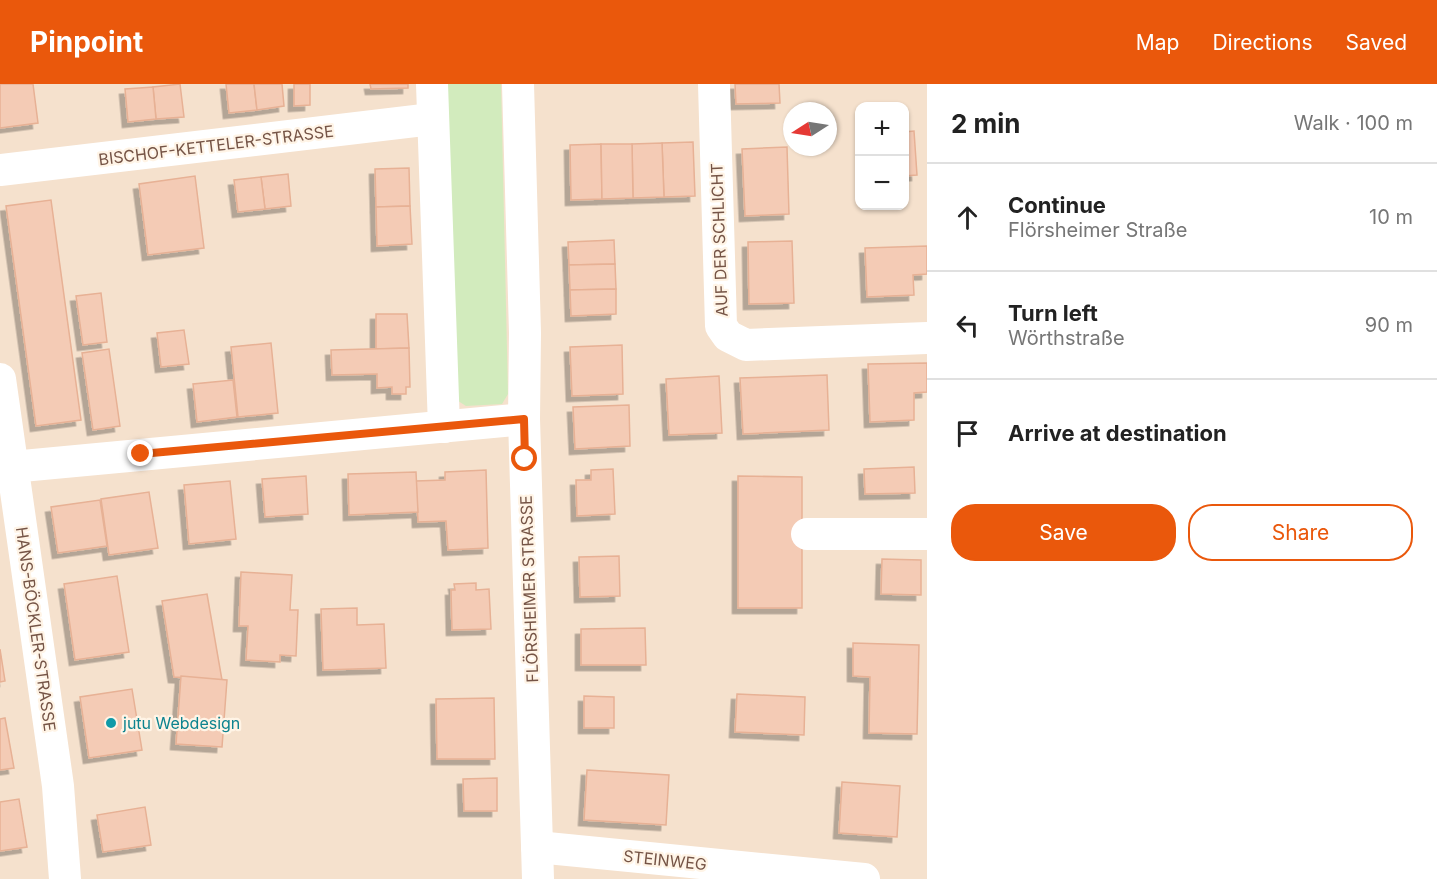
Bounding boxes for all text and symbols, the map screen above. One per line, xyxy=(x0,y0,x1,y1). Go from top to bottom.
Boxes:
text: Pinpoint xyxy=(30,25,143,59)
text: Map xyxy=(1136,30,1179,55)
text: Directions xyxy=(1212,30,1313,55)
text: Saved xyxy=(1346,30,1407,55)
north arrow xyxy=(783,102,837,156)
map controls xyxy=(855,102,909,210)
button: + xyxy=(855,102,909,156)
text: 2 min xyxy=(951,108,1021,139)
text: Walk · 100 m xyxy=(1294,111,1413,135)
street label: BISCHOF-KETTELER-STRASSE xyxy=(97,121,335,169)
button: − xyxy=(855,156,909,210)
street label: AUF DER SCHLICHT xyxy=(706,163,732,317)
text: Continue xyxy=(1008,192,1106,218)
icon: ahead xyxy=(951,201,984,234)
text: 10 m xyxy=(1369,205,1413,229)
text: Flörsheimer Straße xyxy=(1008,218,1188,242)
text: Turn left xyxy=(1008,300,1098,326)
icon: left xyxy=(951,309,984,342)
text: 90 m xyxy=(1365,313,1413,337)
text: Wörthstraße xyxy=(1008,326,1125,350)
icon: arrive xyxy=(951,417,984,450)
text: Arrive at destination xyxy=(1008,420,1227,446)
route end xyxy=(127,440,153,466)
route start xyxy=(511,445,537,471)
street label: FLÖRSHEIMER STRASSE xyxy=(516,495,542,683)
button: Save xyxy=(951,504,1176,561)
button: Share xyxy=(1188,504,1413,561)
street label: HANS-BÖCKLER-STRASSE xyxy=(12,526,60,732)
place label: jutu Webdesign xyxy=(122,713,240,733)
marker: jutu Webdesign xyxy=(104,716,118,730)
street label: STEINWEG xyxy=(622,846,708,874)

